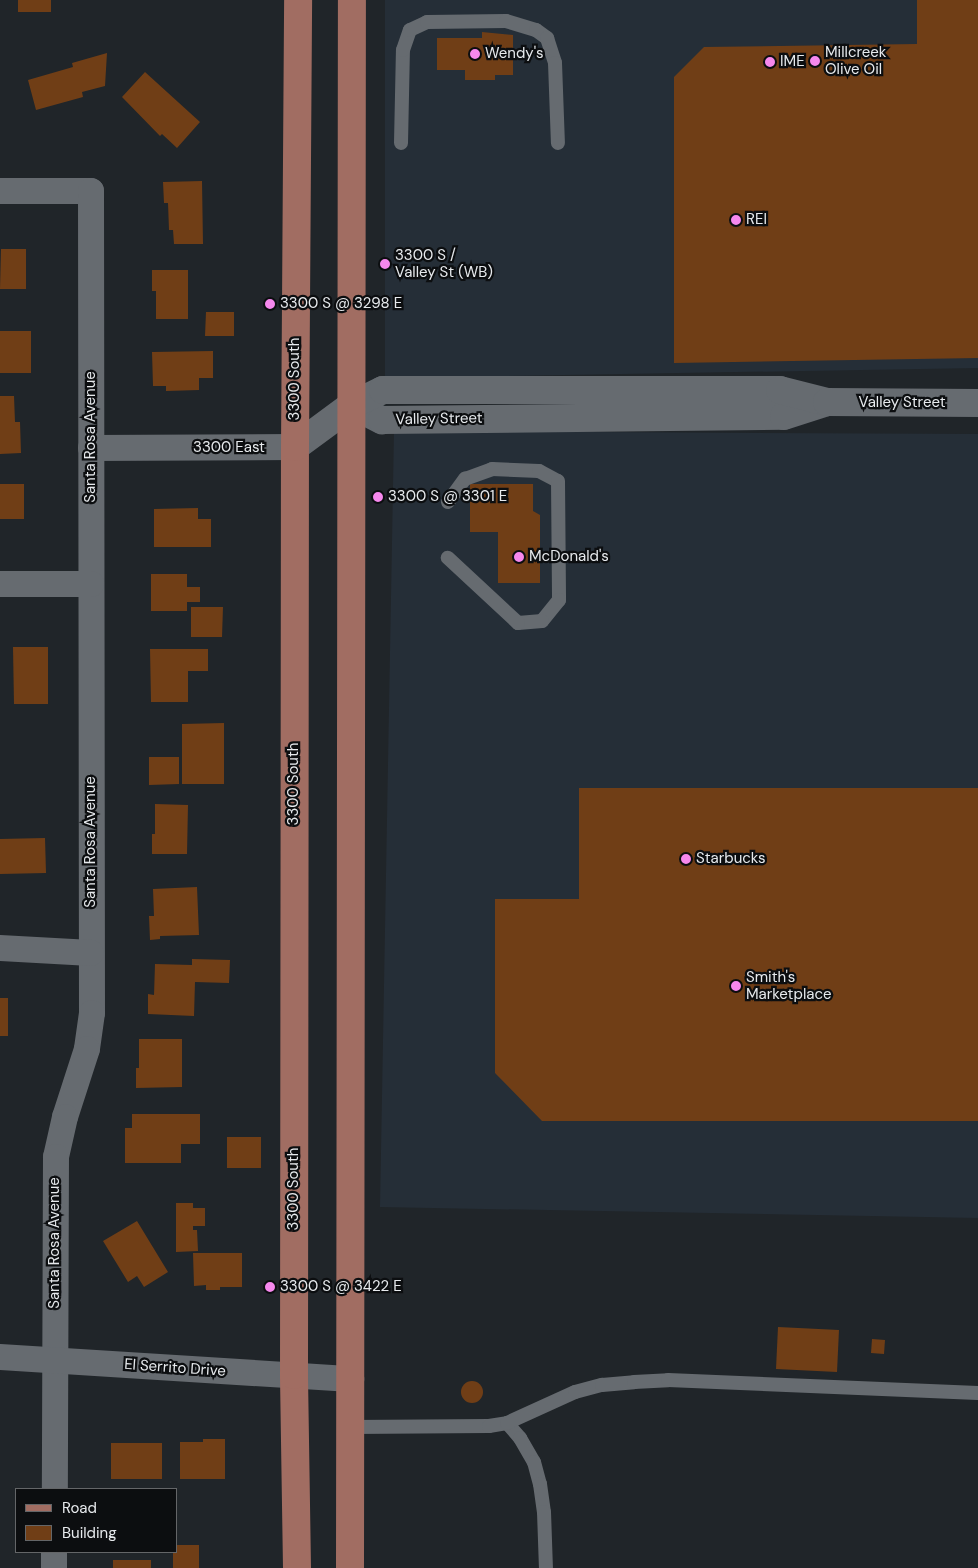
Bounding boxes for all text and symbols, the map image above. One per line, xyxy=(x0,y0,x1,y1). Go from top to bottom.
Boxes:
place label: Millcreek Olive Oil xyxy=(825,43,886,78)
place label: Wendy's xyxy=(485,45,544,63)
marker: Wendy's xyxy=(469,48,481,60)
place label: IME xyxy=(780,53,805,71)
marker: Millcreek Olive Oil xyxy=(809,55,821,67)
marker: IME xyxy=(764,56,776,68)
place label: REI xyxy=(746,211,767,229)
marker: REI xyxy=(730,214,742,226)
place label: 3300 S / Valley St (WB) xyxy=(395,246,493,281)
marker: 3300 S / Valley St (WB) xyxy=(379,258,391,270)
place label: 3300 S @ 3298 E xyxy=(280,295,402,313)
marker: 3300 S @ 3298 E xyxy=(264,298,276,310)
street label: 3300 South xyxy=(286,338,304,420)
street label: Santa Rosa Avenue xyxy=(82,371,100,503)
street label: Valley Street xyxy=(858,394,946,412)
street label: Valley Street xyxy=(395,409,483,429)
street label: 3300 East xyxy=(193,439,265,457)
place label: 3300 S @ 3301 E xyxy=(388,488,507,506)
marker: 3300 S @ 3301 E xyxy=(372,491,384,503)
place label: McDonald's xyxy=(529,548,609,566)
marker: McDonald's xyxy=(513,551,525,563)
street label: 3300 South xyxy=(285,743,303,825)
street label: Santa Rosa Avenue xyxy=(82,776,100,908)
place label: Starbucks xyxy=(696,850,766,868)
marker: Starbucks xyxy=(680,853,692,865)
place label: Smith's Marketplace xyxy=(746,968,831,1003)
marker: Smith's Marketplace xyxy=(730,980,742,992)
street label: 3300 South xyxy=(285,1148,303,1230)
street label: Santa Rosa Avenue xyxy=(46,1177,64,1309)
place label: 3300 S @ 3422 E xyxy=(280,1278,402,1296)
marker: 3300 S @ 3422 E xyxy=(264,1281,276,1293)
street label: El Serrito Drive xyxy=(124,1355,226,1381)
legend xyxy=(15,1488,178,1553)
text: Road xyxy=(62,1498,97,1518)
text: Building xyxy=(62,1523,117,1543)

